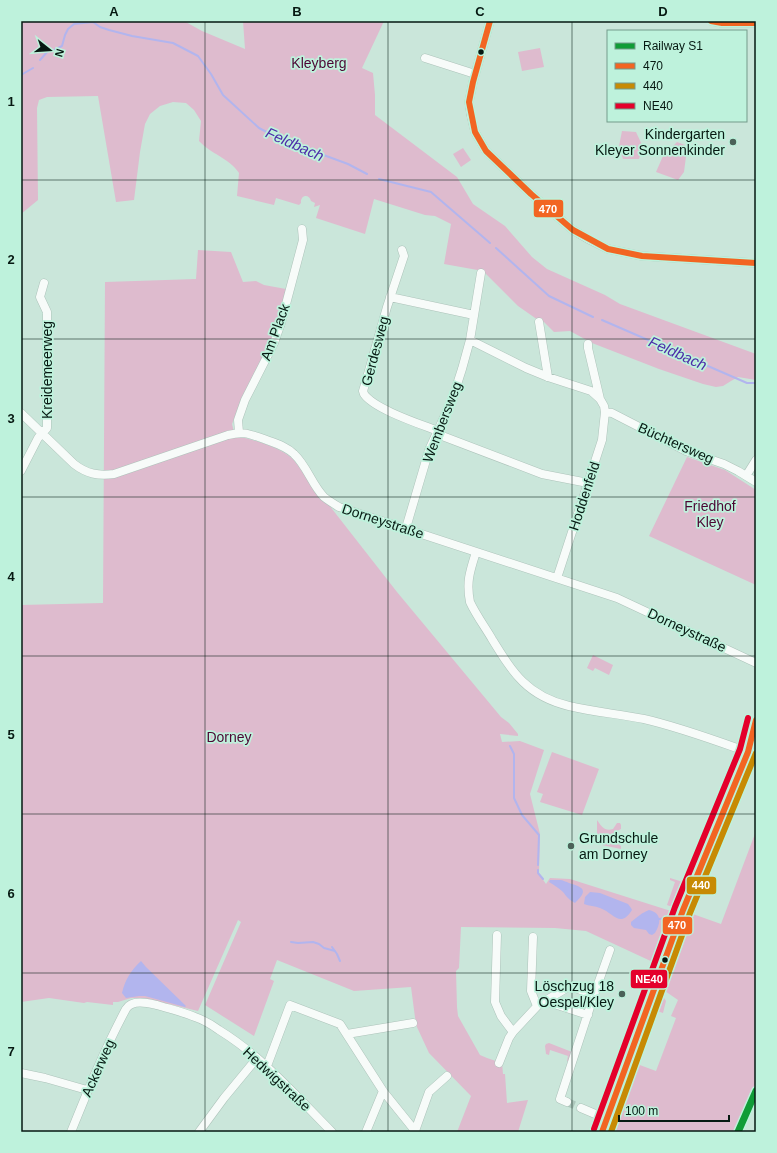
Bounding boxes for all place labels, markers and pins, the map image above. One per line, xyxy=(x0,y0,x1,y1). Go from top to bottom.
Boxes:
unlabelled marker xyxy=(476,47,486,57)
place label: Kindergarten Kleyer Sonnenkinder xyxy=(595,126,725,158)
marker: Kindergarten Kleyer Sonnenkinder xyxy=(728,137,738,147)
place label: Grundschule am Dorney xyxy=(579,830,659,862)
marker: Grundschule am Dorney xyxy=(566,841,576,851)
unlabelled marker xyxy=(660,955,670,965)
place label: Löschzug 18 Oespel/Kley xyxy=(535,978,614,1010)
marker: Löschzug 18 Oespel/Kley xyxy=(617,989,627,999)

